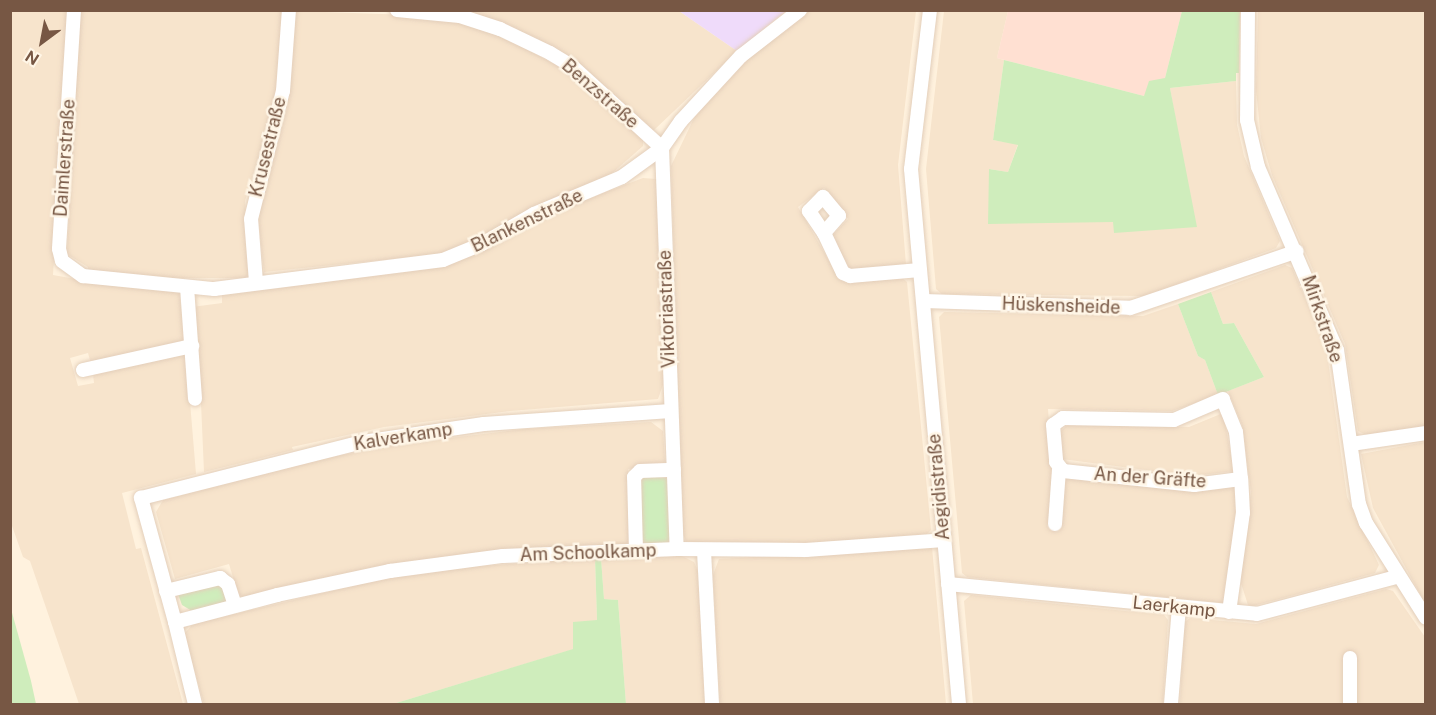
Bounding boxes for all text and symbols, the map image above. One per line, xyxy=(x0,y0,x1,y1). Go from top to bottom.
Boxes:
north arrow xyxy=(12,12,72,72)
text: N xyxy=(22,46,43,69)
street label: Benzstraße xyxy=(557,55,643,133)
street label: Krusestraße xyxy=(245,95,291,199)
street label: Daimlerstraße xyxy=(50,98,80,218)
street label: Blankenstraße xyxy=(468,185,586,257)
street label: Viktoriastraße xyxy=(654,250,680,368)
street label: Mirkstraße xyxy=(1297,273,1347,365)
street label: Hüskensheide xyxy=(1001,293,1121,319)
street label: Kalverkamp xyxy=(352,419,454,455)
street label: Aegidistraße xyxy=(924,433,954,541)
street label: An der Gräfte xyxy=(1093,463,1207,493)
street label: Am Schoolkamp xyxy=(519,540,657,566)
street label: Laerkamp xyxy=(1131,592,1217,622)

